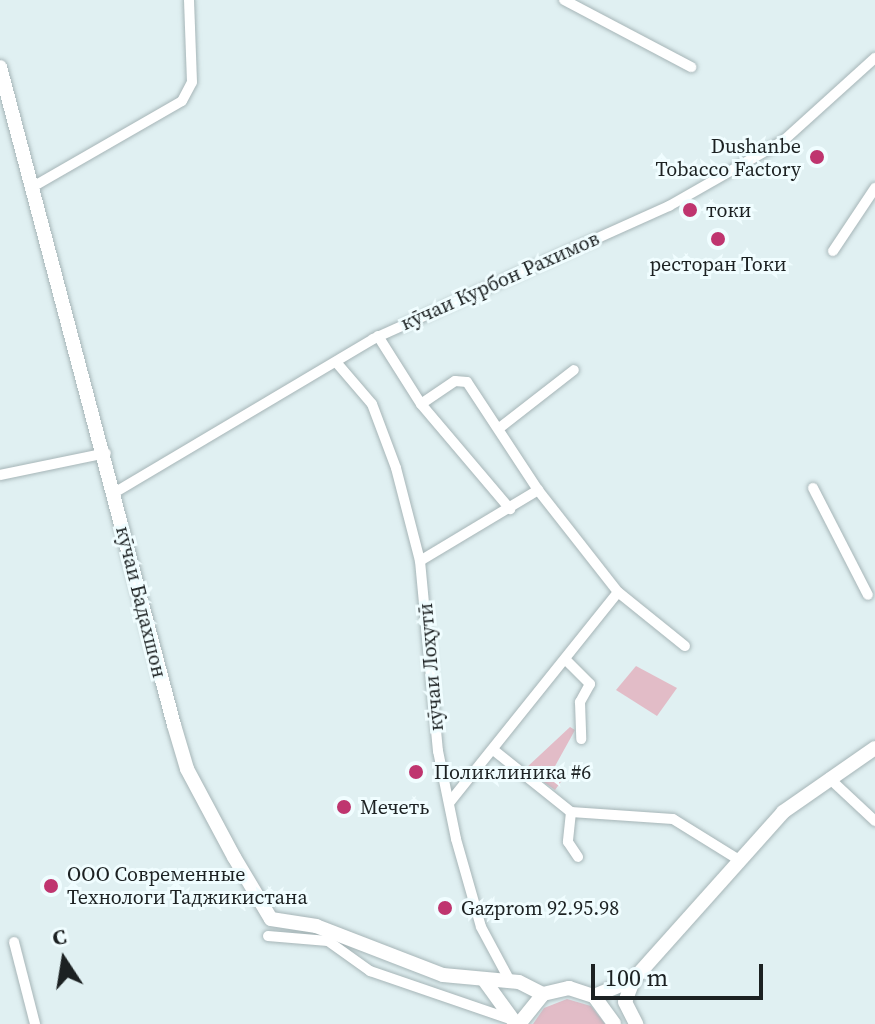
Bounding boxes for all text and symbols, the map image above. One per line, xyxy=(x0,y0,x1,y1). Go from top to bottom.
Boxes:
place label: Dushanbe Tobacco Factory xyxy=(656,134,801,181)
marker: Dushanbe Tobacco Factory xyxy=(808,148,826,166)
place label: токи xyxy=(706,198,751,222)
marker: токи xyxy=(681,201,699,219)
street label: кӯчаи Курбон Рахимов xyxy=(397,226,603,336)
marker: ресторан Токи xyxy=(709,230,727,248)
place label: ресторан Токи xyxy=(649,252,787,276)
street label: кӯчаи Бадахшон xyxy=(111,524,171,680)
street label: кӯчаи Лоҳутӣ xyxy=(413,602,449,732)
place label: Поликлиника #6 xyxy=(434,760,591,784)
marker: Поликлиника #6 xyxy=(405,761,427,783)
place label: Мечеть xyxy=(360,795,429,819)
marker: Мечеть xyxy=(335,798,353,816)
place label: ООО Современные Технологи Таджикистана xyxy=(67,862,308,909)
marker: ООО Современные Технологи Таджикистана xyxy=(42,877,60,895)
place label: Gazprom 92.95.98 xyxy=(461,896,619,920)
marker: Gazprom 92.95.98 xyxy=(436,899,454,917)
north arrow xyxy=(24,920,104,1000)
text: С xyxy=(49,920,69,953)
scale bar xyxy=(595,948,767,998)
text: 100 m xyxy=(605,961,668,994)

